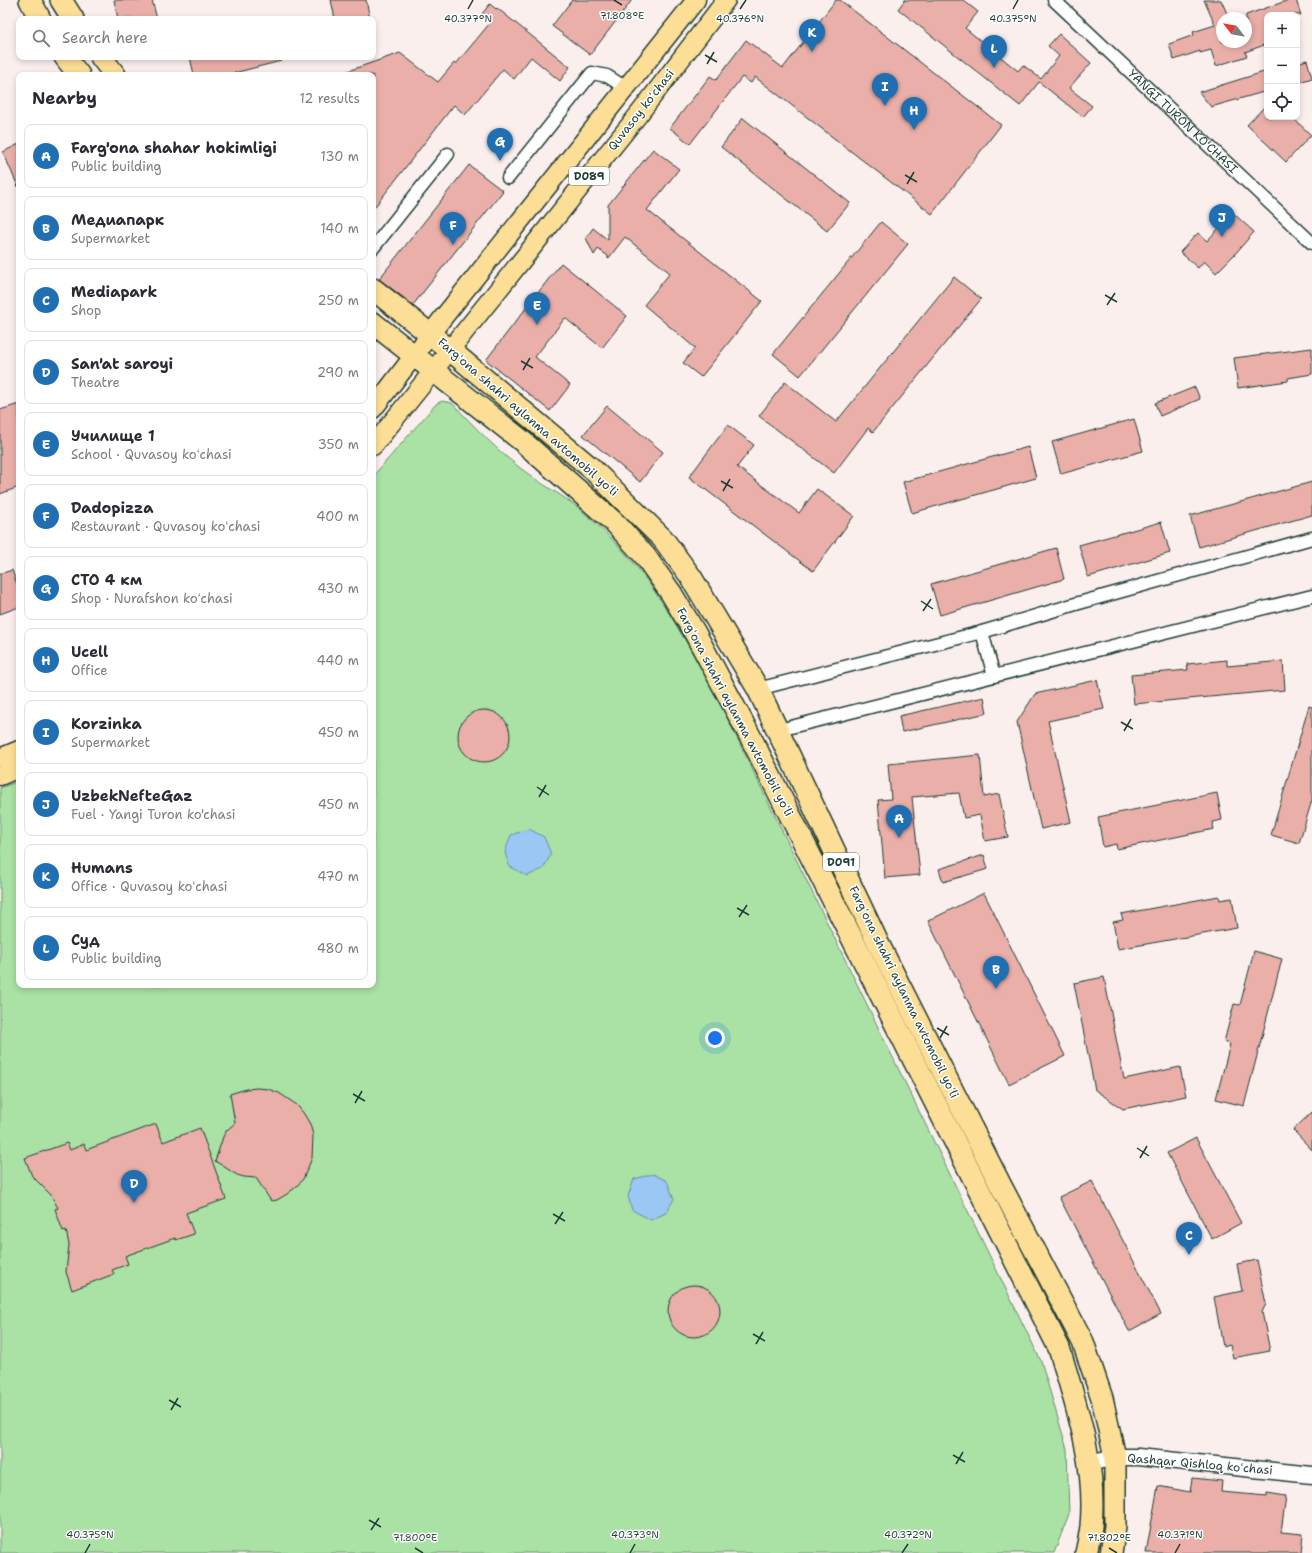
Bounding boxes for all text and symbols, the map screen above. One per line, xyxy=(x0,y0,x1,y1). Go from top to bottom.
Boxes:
text: 71.808°E xyxy=(600,9,644,22)
text: 40.377°N xyxy=(444,12,492,25)
text: 40.376°N xyxy=(716,12,764,25)
text: 40.375°N xyxy=(989,12,1037,25)
north arrow xyxy=(1216,12,1252,48)
map controls xyxy=(1264,12,1300,120)
button: + xyxy=(1264,12,1300,48)
search box xyxy=(16,16,376,60)
pin: K xyxy=(799,19,825,52)
icon: search xyxy=(30,27,52,49)
text: Search here xyxy=(62,28,148,48)
pin: L xyxy=(981,35,1007,68)
button: − xyxy=(1264,48,1300,84)
street label: Quvasoy koʻchasi xyxy=(604,66,678,154)
street label: YANGI TURON KO'CHASI xyxy=(1125,66,1241,177)
pin: I xyxy=(872,73,898,106)
button: locate xyxy=(1264,84,1300,120)
text: Nearby xyxy=(32,87,97,109)
text: 12 results xyxy=(299,90,360,107)
pin: H xyxy=(901,97,927,130)
pin: G xyxy=(487,128,513,161)
text: Farg'ona shahar hokimligi xyxy=(71,138,277,158)
text: A xyxy=(41,148,51,165)
text: 130 m xyxy=(321,148,359,165)
text: Public building xyxy=(71,158,162,175)
road number: D089 xyxy=(569,167,609,185)
pin: J xyxy=(1209,204,1235,237)
text: Медиапарк xyxy=(71,210,164,230)
pin: F xyxy=(440,212,466,245)
text: B xyxy=(42,220,50,237)
text: 140 m xyxy=(320,220,359,237)
text: Supermarket xyxy=(71,230,150,247)
text: Mediapark xyxy=(71,282,157,302)
text: C xyxy=(42,292,50,309)
text: 250 m xyxy=(318,292,359,309)
pin: E xyxy=(524,292,550,325)
text: Shop xyxy=(71,302,101,319)
street label: Fargʻona shahri aylanma avtomobil yoʻli xyxy=(434,334,622,500)
text: San'at saroyi xyxy=(71,354,173,374)
text: D xyxy=(41,364,51,381)
text: 290 m xyxy=(317,364,359,381)
text: Theatre xyxy=(71,374,120,391)
text: Училище 1 xyxy=(71,426,155,446)
text: E xyxy=(42,436,50,453)
text: 350 m xyxy=(318,436,359,453)
text: School · Quvasoy koʻchasi xyxy=(71,446,232,463)
text: Dadopizza xyxy=(71,498,153,518)
text: F xyxy=(42,508,50,525)
text: 400 m xyxy=(316,508,359,525)
text: Restaurant · Quvasoy koʻchasi xyxy=(71,518,260,535)
text: СТО 4 км xyxy=(71,570,142,590)
text: G xyxy=(41,580,51,597)
text: 430 m xyxy=(317,580,359,597)
text: Shop · Nurafshon koʻchasi xyxy=(71,590,233,607)
street label: Fargʻona shahri aylanma avtomobil yoʻli xyxy=(673,605,797,819)
text: Ucell xyxy=(71,642,108,662)
text: H xyxy=(41,652,51,669)
text: 440 m xyxy=(317,652,359,669)
text: Office xyxy=(71,662,108,679)
text: Korzinka xyxy=(71,714,142,734)
text: I xyxy=(42,724,50,741)
text: 450 m xyxy=(318,724,359,741)
text: Supermarket xyxy=(71,734,150,751)
text: UzbekNefteGaz xyxy=(71,786,192,806)
text: J xyxy=(42,796,50,813)
text: 450 m xyxy=(318,796,359,813)
pin: A xyxy=(886,805,912,838)
text: Fuel · Yangi Turon ko'chasi xyxy=(71,806,236,823)
road number: D091 xyxy=(823,853,859,871)
text: Humans xyxy=(71,858,133,878)
text: K xyxy=(42,868,50,885)
text: 470 m xyxy=(317,868,359,885)
text: Office · Quvasoy koʻchasi xyxy=(71,878,228,895)
street label: Fargʻona shahri aylanma avtomobil yoʻli xyxy=(845,883,963,1101)
text: Суд xyxy=(71,930,100,950)
text: L xyxy=(42,940,50,957)
text: 480 m xyxy=(317,940,359,957)
text: Public building xyxy=(71,950,162,967)
pin: B xyxy=(983,956,1009,989)
your location xyxy=(705,1028,725,1048)
pin: D xyxy=(121,1170,147,1203)
pin: C xyxy=(1176,1222,1202,1255)
street label: Qashqar Qishloq koʻchasi xyxy=(1127,1450,1273,1478)
text: 40.375°N xyxy=(66,1528,114,1541)
text: 40.373°N xyxy=(611,1528,659,1541)
text: 40.372°N xyxy=(884,1528,932,1541)
text: 40.371°N xyxy=(1157,1528,1203,1541)
text: 71.800°E xyxy=(393,1531,437,1544)
text: 71.802°E xyxy=(1087,1531,1131,1544)

